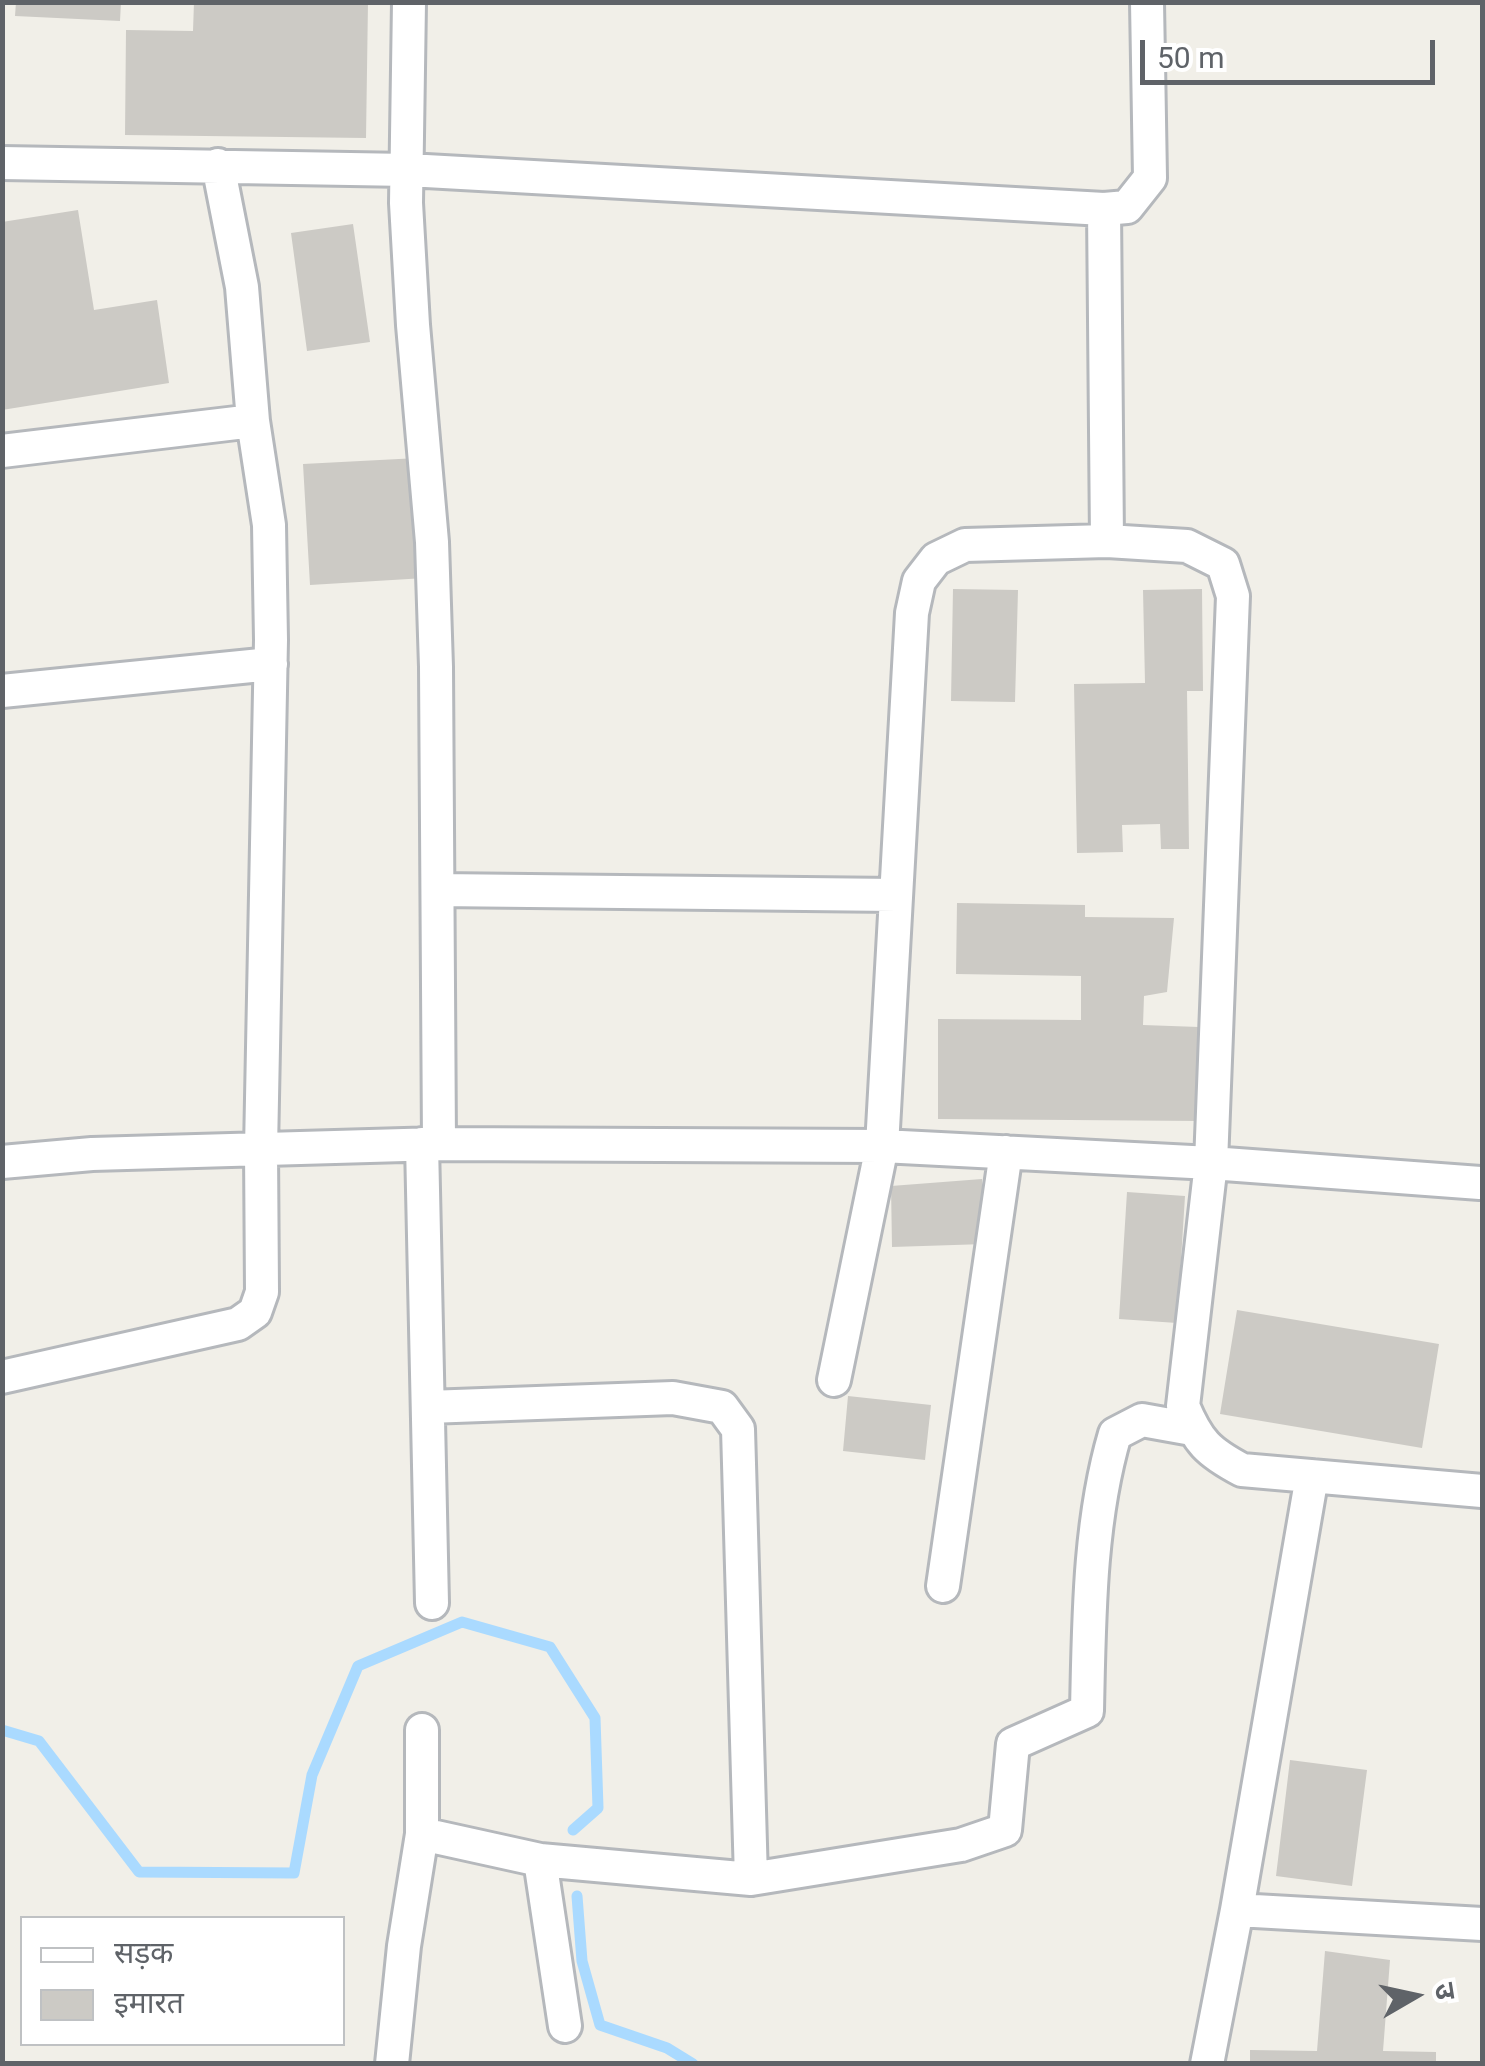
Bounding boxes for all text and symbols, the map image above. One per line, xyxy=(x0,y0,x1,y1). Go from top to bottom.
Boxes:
scale bar xyxy=(1145,20,1440,82)
text: 50 m xyxy=(1157,40,1224,75)
legend xyxy=(20,1916,345,2046)
text: सड़क xyxy=(114,1935,173,1970)
north arrow xyxy=(1365,1946,1465,2046)
text: उ xyxy=(1428,1981,1463,2002)
text: इमारत xyxy=(114,1985,184,2020)

